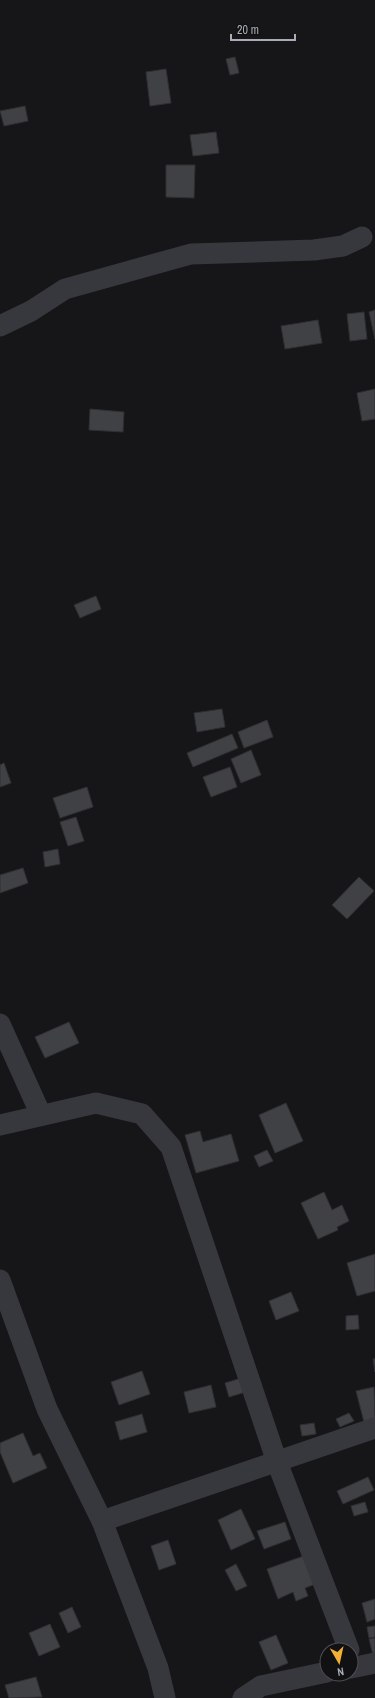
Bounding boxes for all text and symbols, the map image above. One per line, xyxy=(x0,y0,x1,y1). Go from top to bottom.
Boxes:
scale bar xyxy=(231,16,295,42)
text: 20 m xyxy=(237,22,259,38)
north arrow xyxy=(319,1642,359,1682)
text: N xyxy=(336,1664,345,1679)

